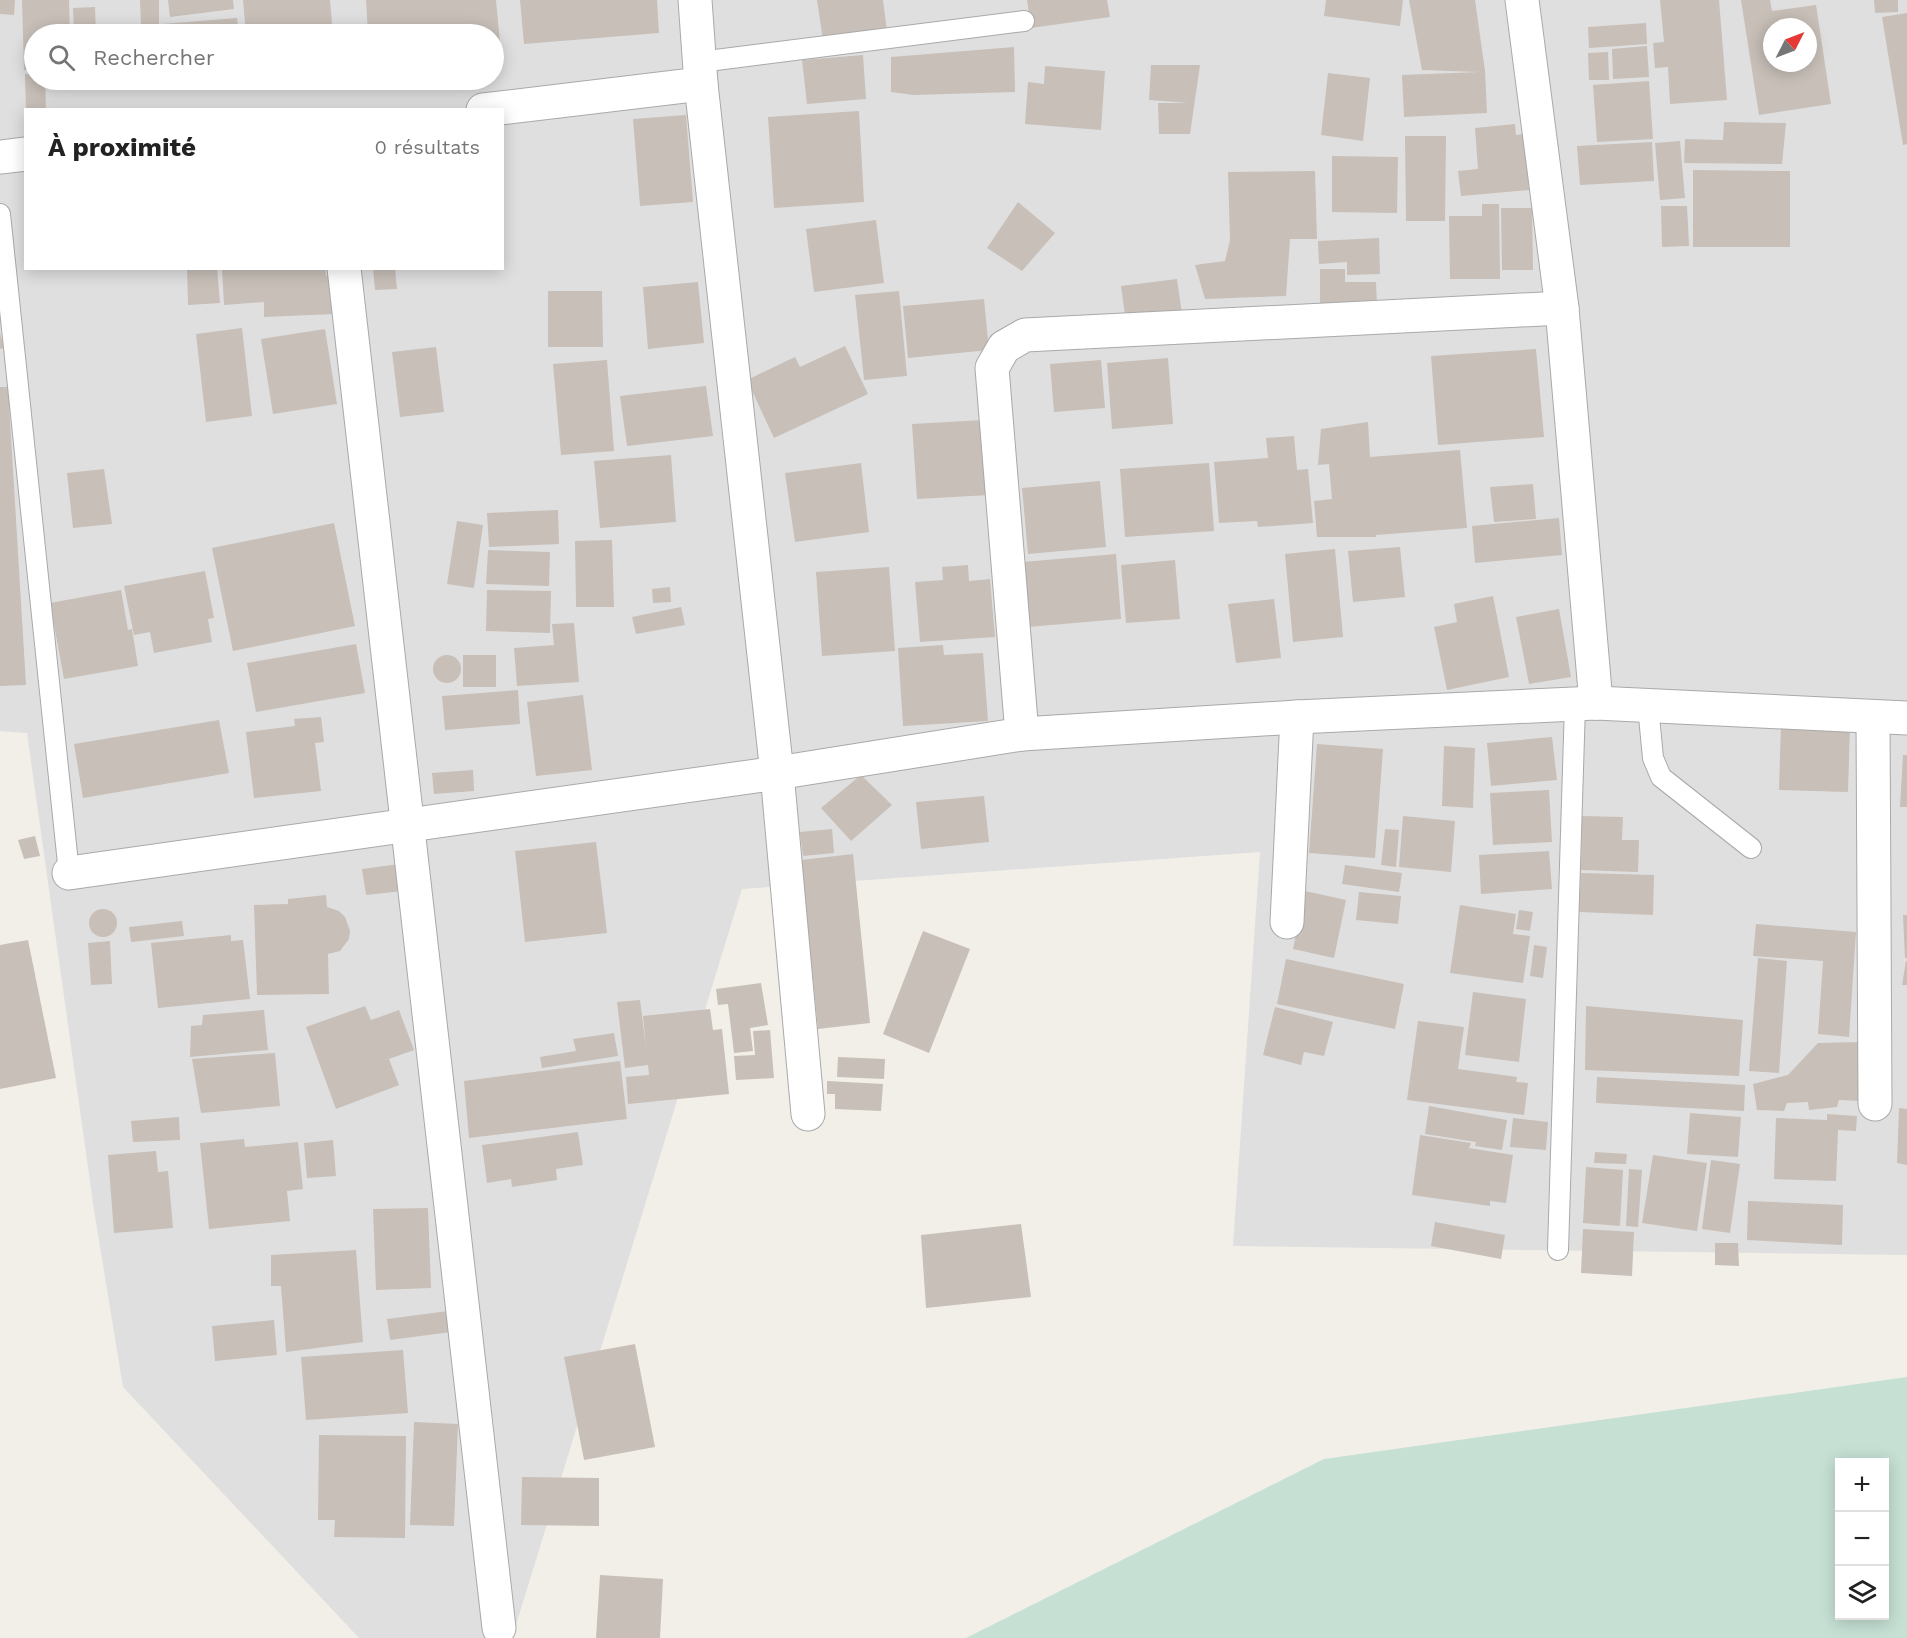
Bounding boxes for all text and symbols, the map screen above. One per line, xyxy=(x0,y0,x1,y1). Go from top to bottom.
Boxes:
north arrow xyxy=(1763,18,1817,72)
search box xyxy=(24,24,504,90)
icon: search xyxy=(45,41,78,74)
text: Rechercher xyxy=(93,45,215,70)
text: À proximité xyxy=(48,132,196,162)
text: 0 résultats xyxy=(375,135,480,159)
map controls xyxy=(1835,1458,1889,1620)
button: + xyxy=(1835,1458,1889,1512)
button: − xyxy=(1835,1512,1889,1566)
button: layers xyxy=(1835,1566,1889,1620)

